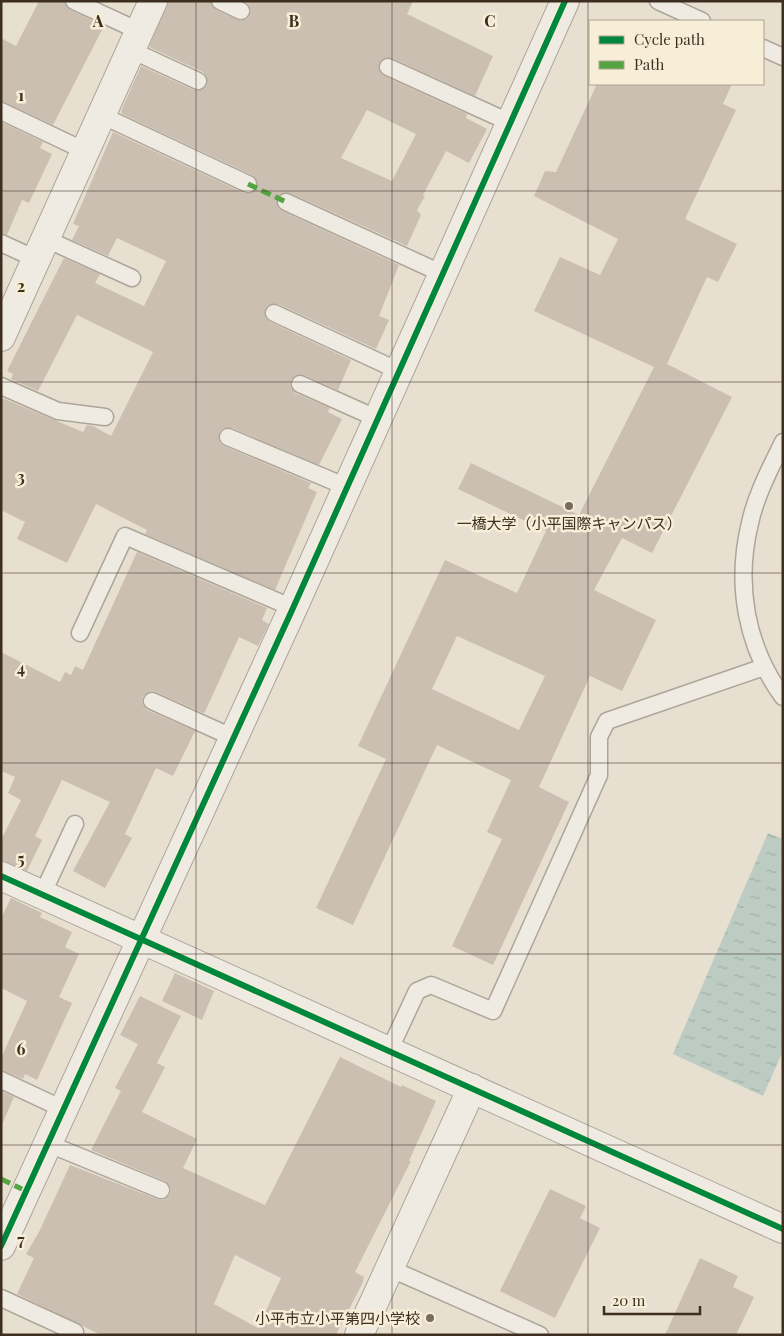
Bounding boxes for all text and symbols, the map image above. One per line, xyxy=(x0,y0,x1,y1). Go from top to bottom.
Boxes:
text: A xyxy=(92,10,104,31)
text: B xyxy=(289,10,300,31)
text: C xyxy=(484,10,496,31)
legend xyxy=(589,20,764,85)
text: Cycle path xyxy=(634,29,705,49)
text: Path xyxy=(634,54,664,74)
text: 1 xyxy=(18,84,24,105)
text: 2 xyxy=(17,275,25,296)
text: 3 xyxy=(17,466,25,487)
marker: 一橋大学（小平国際キャンパス） xyxy=(563,500,575,512)
place label: 一橋大学（小平国際キャンパス） xyxy=(456,513,682,533)
text: 4 xyxy=(17,657,25,678)
text: 5 xyxy=(17,848,25,869)
text: 6 xyxy=(17,1038,26,1059)
text: 7 xyxy=(17,1229,25,1250)
scale bar xyxy=(604,1284,700,1316)
text: 20 m xyxy=(612,1290,646,1310)
place label: 小平市立小平第四小学校 xyxy=(255,1308,420,1328)
marker: 小平市立小平第四小学校 xyxy=(424,1312,436,1324)

